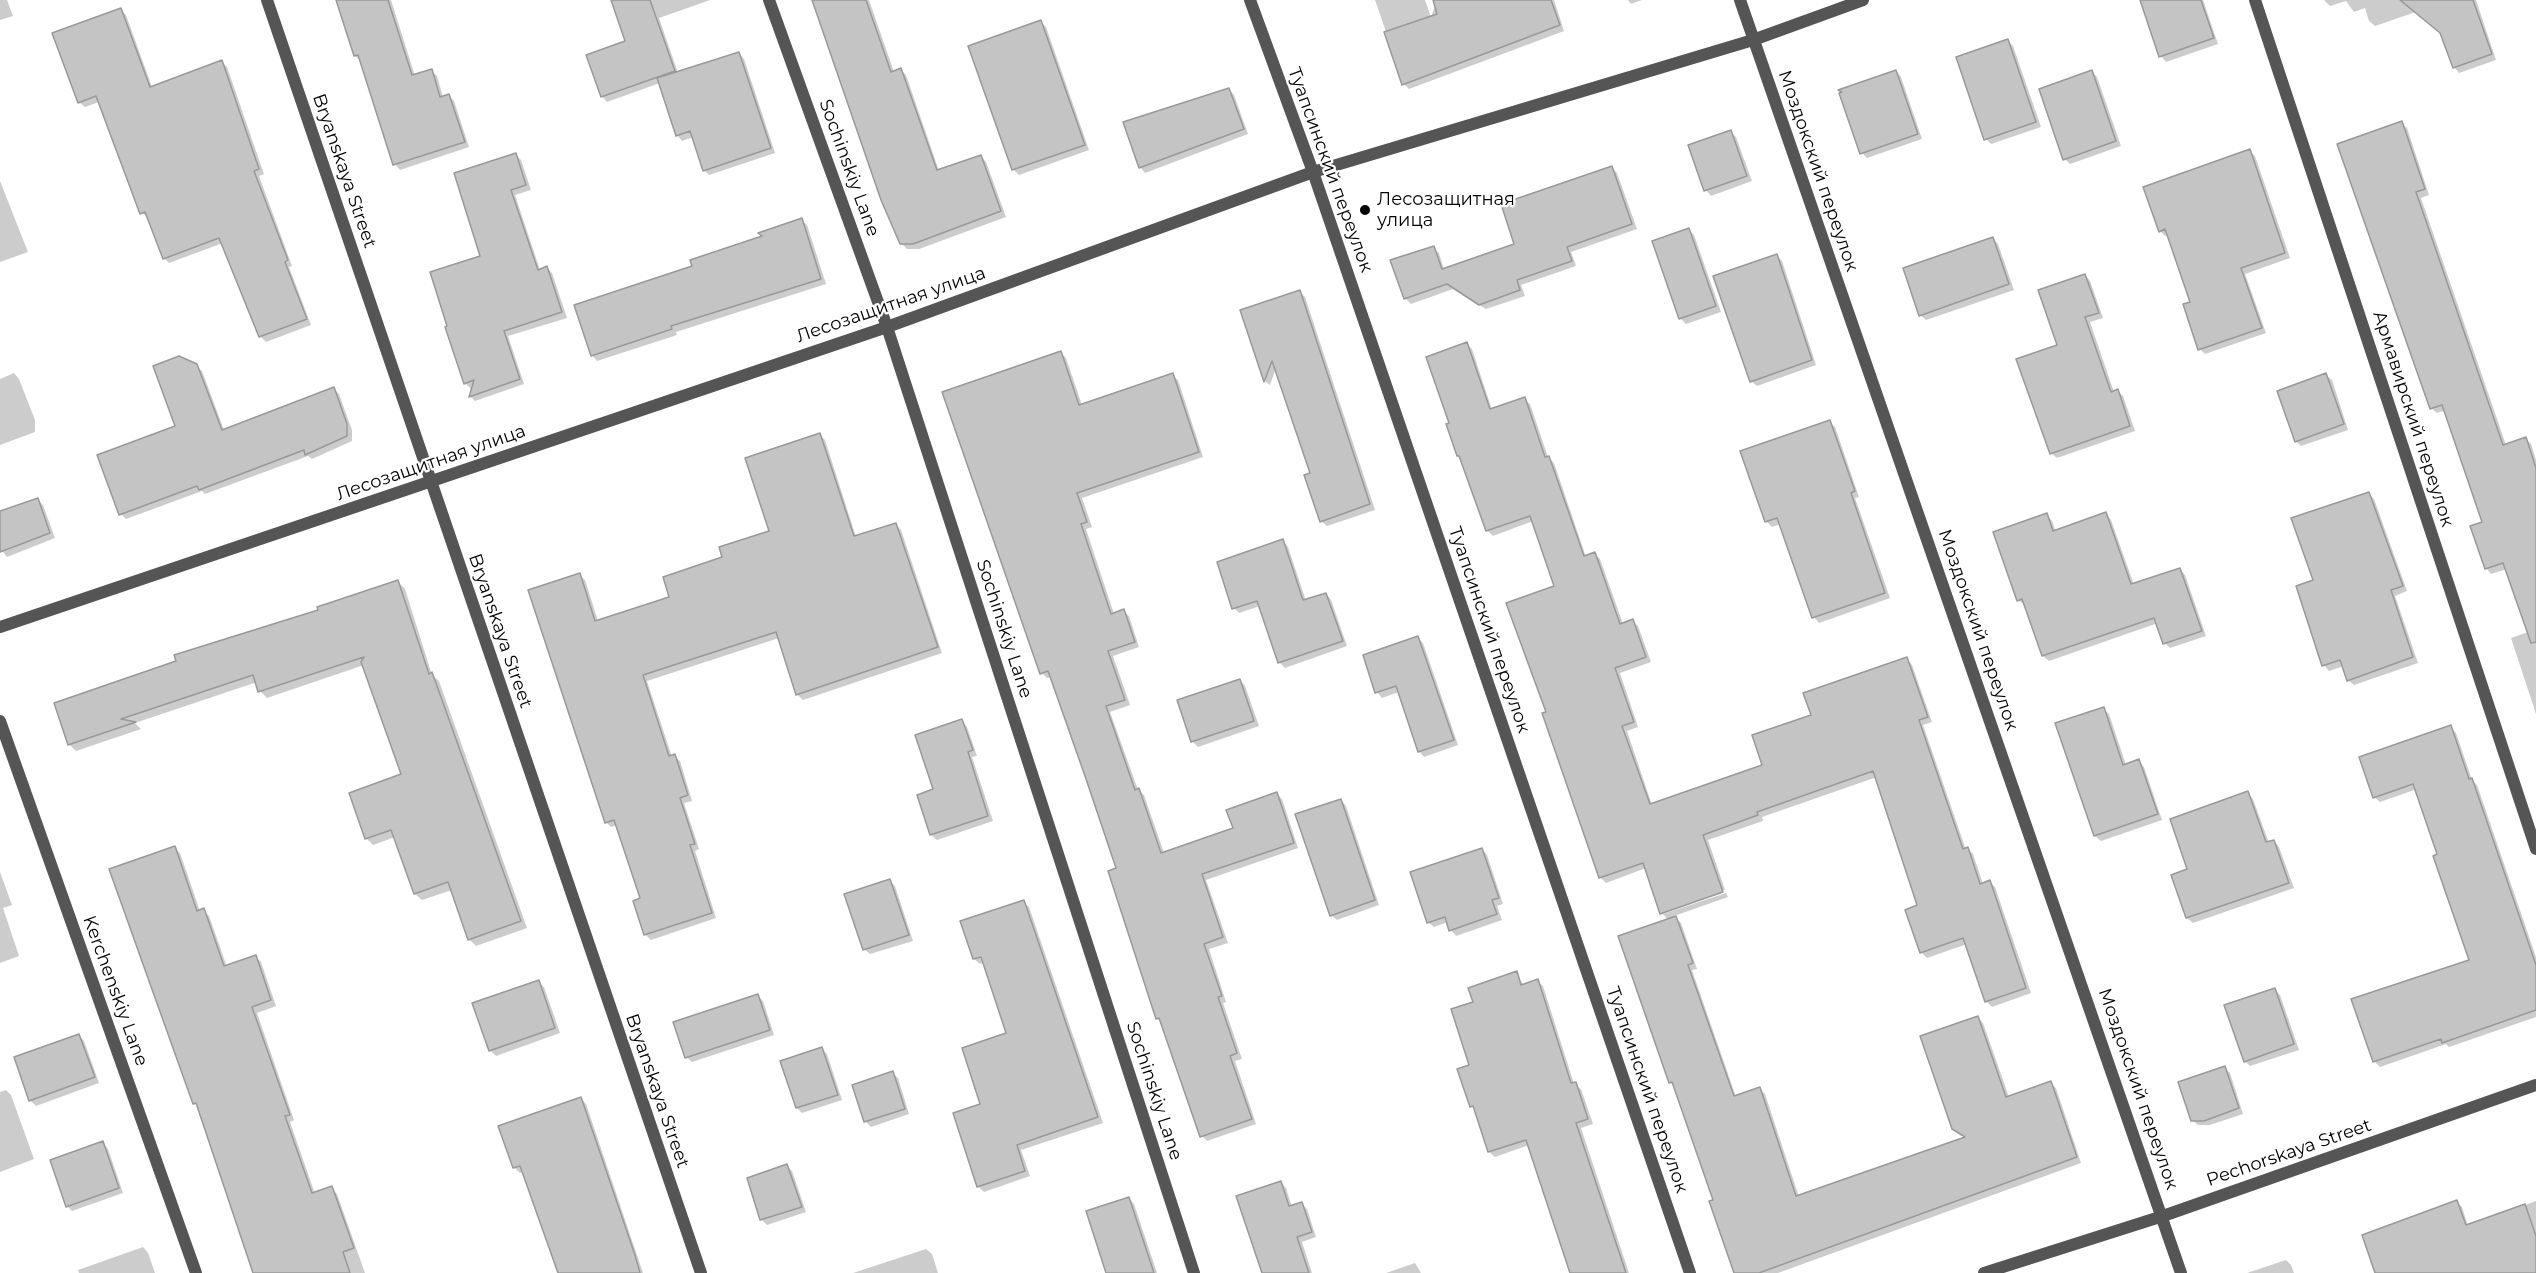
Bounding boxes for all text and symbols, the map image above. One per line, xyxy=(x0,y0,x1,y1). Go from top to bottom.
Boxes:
street label: Туапсинский переулок xyxy=(1283,65,1377,275)
street label: Моздокский переулок xyxy=(1773,68,1863,274)
street label: Bryanskaya Street xyxy=(307,91,381,251)
street label: Sochinskiy Lane xyxy=(814,96,884,240)
place label: Лесозащитная улица xyxy=(1377,189,1515,232)
marker: Лесозащитная улица xyxy=(1358,203,1372,217)
street label: Лесозащитная улица xyxy=(793,262,989,348)
street label: Армавирский переулок xyxy=(2368,308,2458,530)
street label: Лесозащитная улица xyxy=(333,420,529,506)
street label: Туапсинский переулок xyxy=(1444,524,1534,736)
street label: Моздокский переулок xyxy=(1933,527,2023,733)
street label: Bryanskaya Street xyxy=(463,551,537,711)
street label: Sochinskiy Lane xyxy=(971,557,1037,701)
street label: Kerchenskiy Lane xyxy=(78,913,152,1069)
street label: Туапсинский переулок xyxy=(1602,984,1692,1196)
street label: Моздокский переулок xyxy=(2093,986,2183,1192)
street label: Bryanskaya Street xyxy=(620,1011,694,1171)
street label: Sochinskiy Lane xyxy=(1121,1019,1187,1163)
street label: Pechorskaya Street xyxy=(2204,1115,2374,1191)

